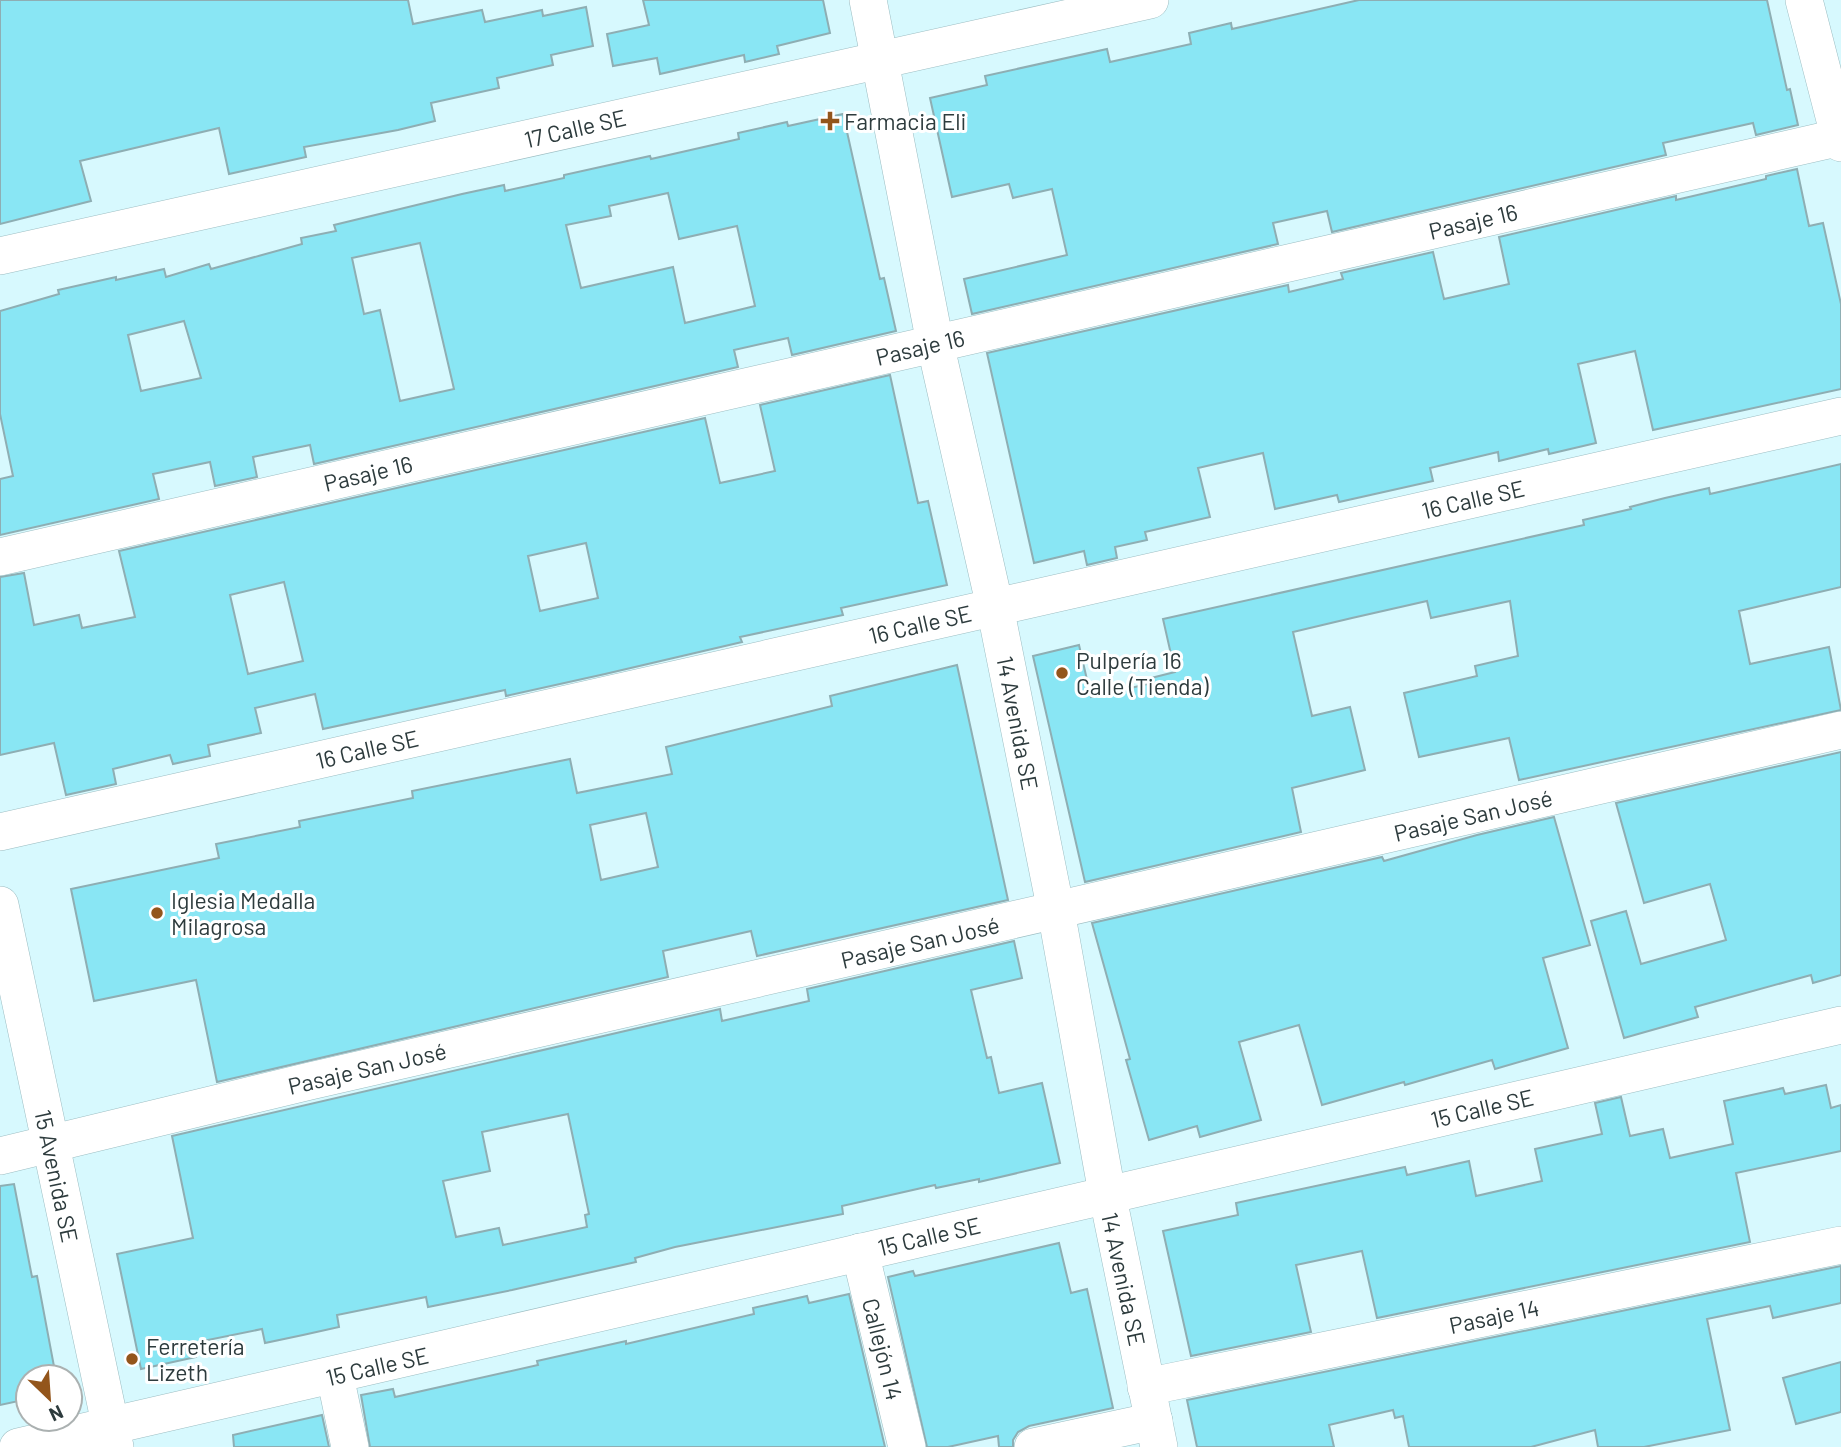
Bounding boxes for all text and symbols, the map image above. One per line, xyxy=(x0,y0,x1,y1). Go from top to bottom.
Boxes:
street label: 17 Calle SE xyxy=(521,103,629,153)
place label: Farmacia Eli xyxy=(844,107,966,135)
marker: Farmacia Eli xyxy=(822,113,838,129)
street label: Pasaje 16 xyxy=(1426,197,1520,245)
street label: Pasaje 16 xyxy=(873,323,967,371)
street label: Pasaje 16 xyxy=(321,449,415,497)
street label: 16 Calle SE xyxy=(1419,474,1527,524)
street label: 16 Calle SE xyxy=(866,599,974,649)
place label: Pulpería 16 Calle (Tienda) xyxy=(1076,646,1209,700)
street label: 14 Avenida SE xyxy=(991,654,1045,792)
marker: Pulpería 16 Calle (Tienda) xyxy=(1054,665,1070,681)
street label: 16 Calle SE xyxy=(313,724,421,774)
street label: Pasaje San José xyxy=(1391,783,1555,847)
place label: Iglesia Medalla Milagrosa xyxy=(171,886,315,940)
marker: Iglesia Medalla Milagrosa xyxy=(149,905,165,921)
street label: Pasaje San José xyxy=(838,910,1002,974)
street label: Pasaje San José xyxy=(285,1036,449,1100)
street label: 15 Calle SE xyxy=(1428,1083,1536,1133)
street label: 15 Avenida SE xyxy=(29,1107,85,1245)
street label: 14 Avenida SE xyxy=(1096,1210,1152,1348)
street label: 15 Calle SE xyxy=(875,1211,983,1261)
street label: Pasaje 14 xyxy=(1446,1293,1542,1339)
street label: Callejón 14 xyxy=(857,1295,909,1403)
place label: Ferretería Lizeth xyxy=(146,1332,244,1386)
street label: 15 Calle SE xyxy=(323,1341,431,1391)
marker: Ferretería Lizeth xyxy=(124,1351,140,1367)
north arrow xyxy=(14,1363,84,1433)
text: N xyxy=(46,1401,67,1427)

